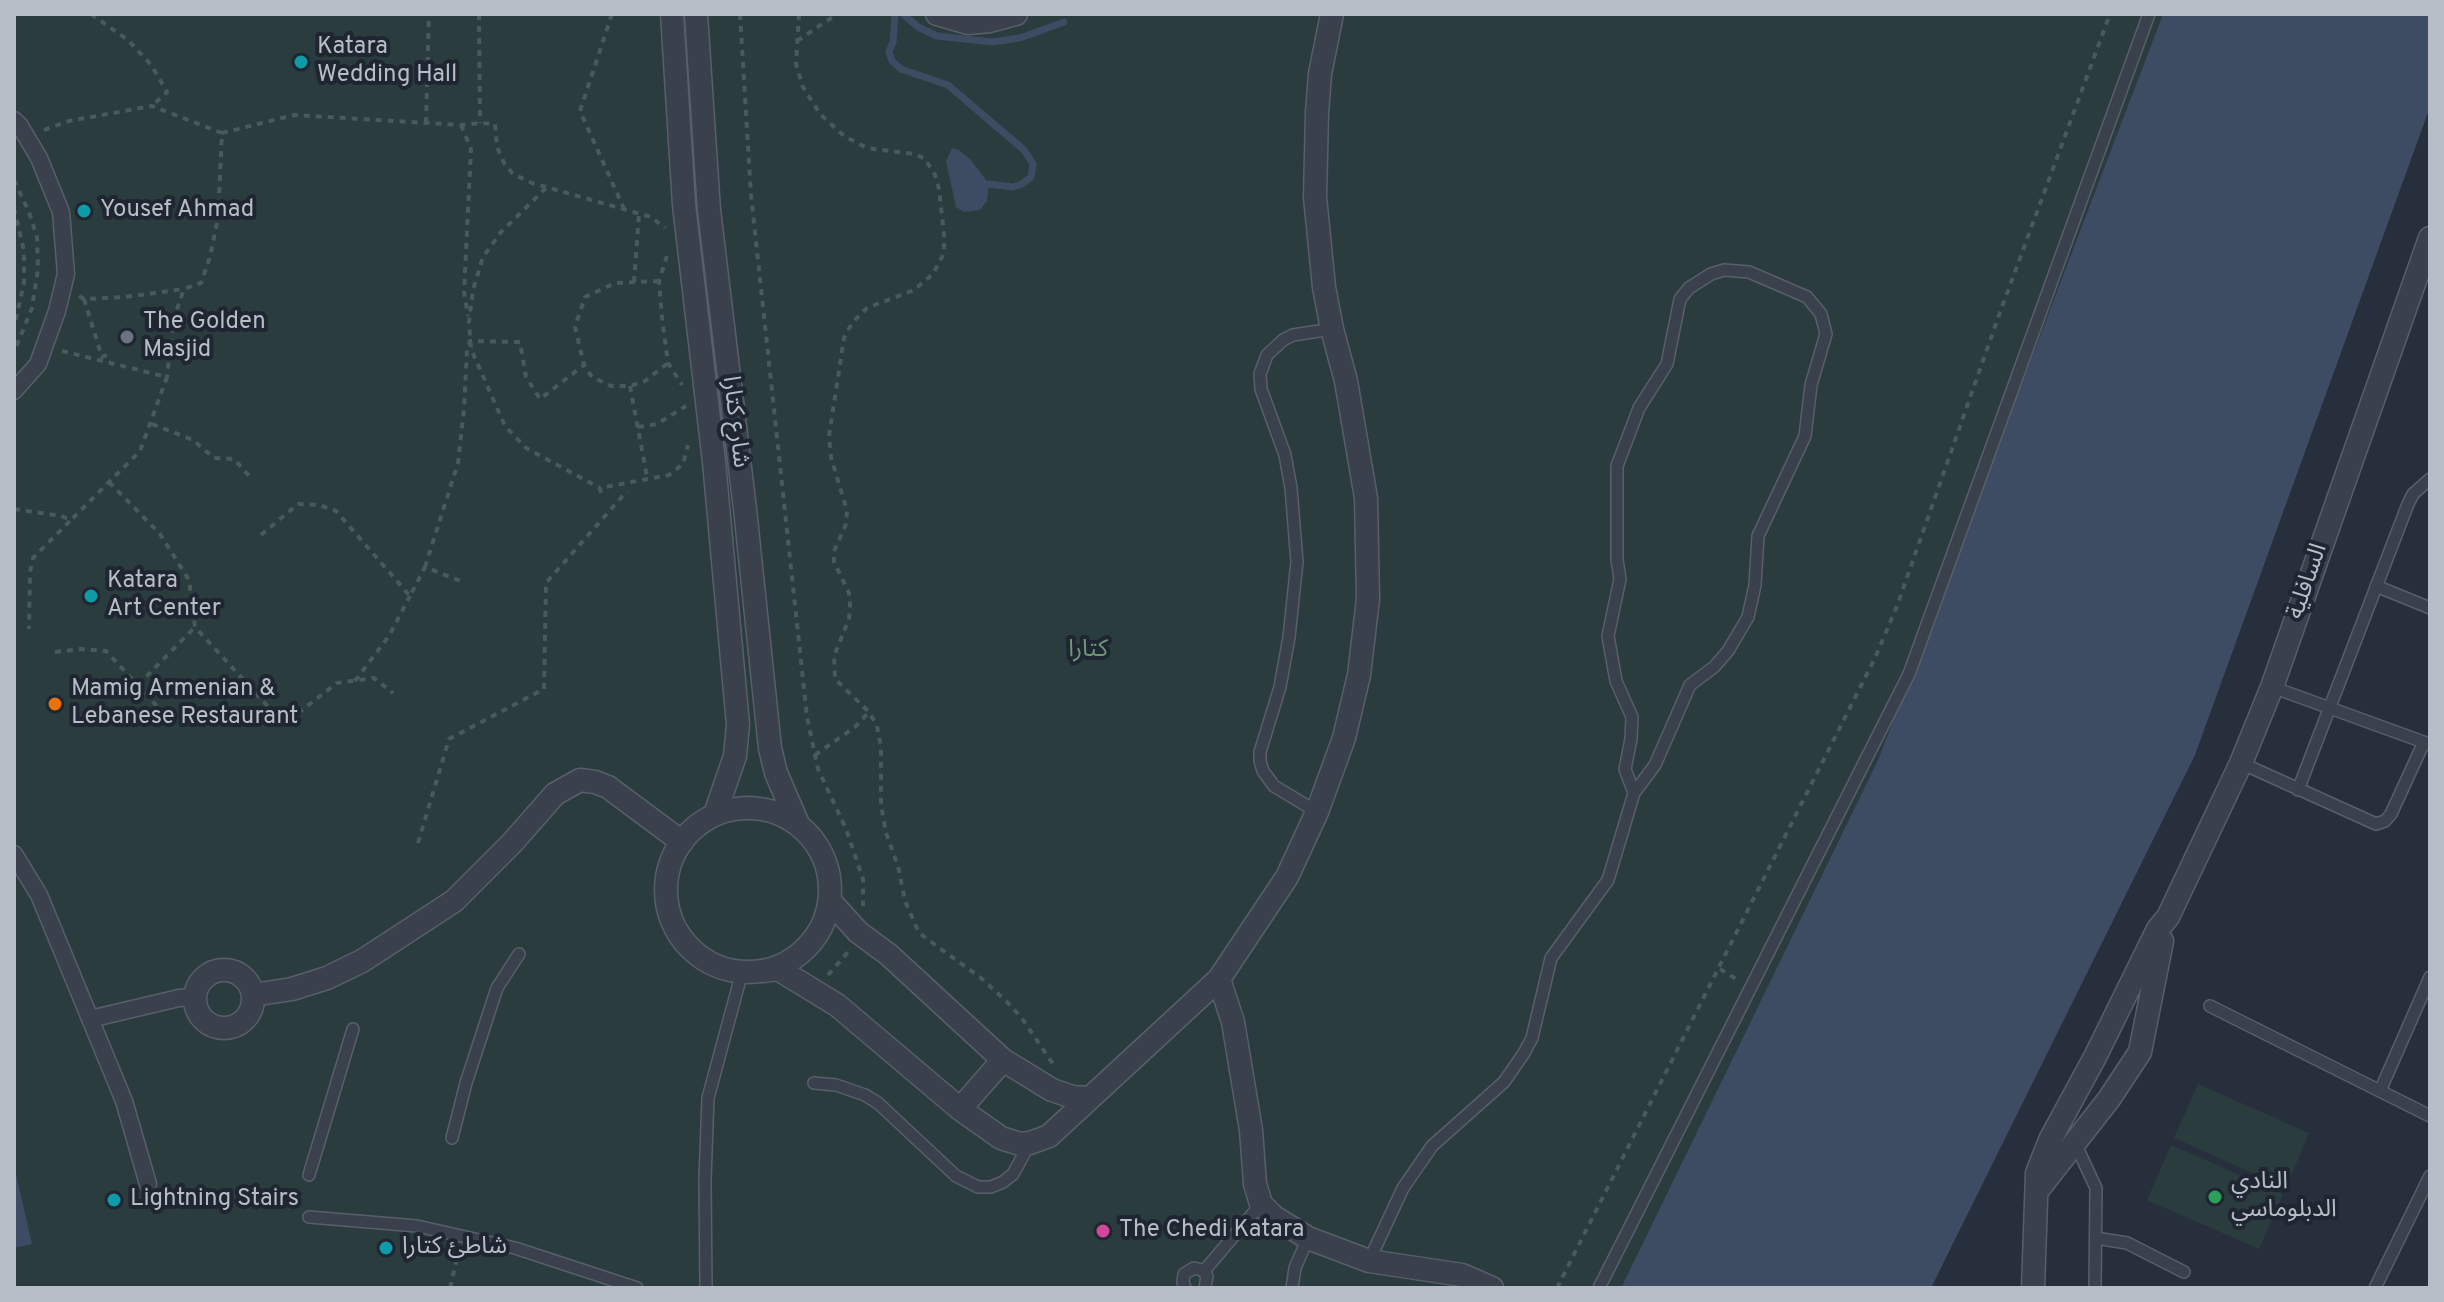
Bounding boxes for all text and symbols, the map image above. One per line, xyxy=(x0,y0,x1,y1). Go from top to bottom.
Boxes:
place label: Katara Wedding Hall xyxy=(317,34,457,90)
marker: Katara Wedding Hall xyxy=(292,53,310,71)
place label: Yousef Ahmad xyxy=(100,197,254,225)
marker: Yousef Ahmad xyxy=(75,202,93,220)
place label: The Golden Masjid xyxy=(143,309,266,365)
marker: The Golden Masjid xyxy=(118,328,136,346)
street label: شارع كتارا xyxy=(714,375,754,469)
street label: السافلية xyxy=(2283,540,2335,624)
place label: Katara Art Center xyxy=(107,568,221,624)
marker: Katara Art Center xyxy=(82,587,100,605)
park label: كتارا xyxy=(1068,637,1108,665)
place label: Mamig Armenian & Lebanese Restaurant xyxy=(71,676,298,732)
marker: Mamig Armenian & Lebanese Restaurant xyxy=(46,695,64,713)
place label: النادي الدبلوماسي xyxy=(2231,1169,2337,1225)
place label: Lightning Stairs xyxy=(130,1186,299,1214)
marker: النادي الدبلوماسي xyxy=(2206,1188,2224,1206)
marker: Lightning Stairs xyxy=(105,1191,123,1209)
place label: The Chedi Katara xyxy=(1119,1217,1304,1245)
marker: The Chedi Katara xyxy=(1094,1222,1112,1240)
place label: شاطئ كتارا xyxy=(402,1234,507,1262)
marker: شاطئ كتارا xyxy=(377,1239,395,1257)

